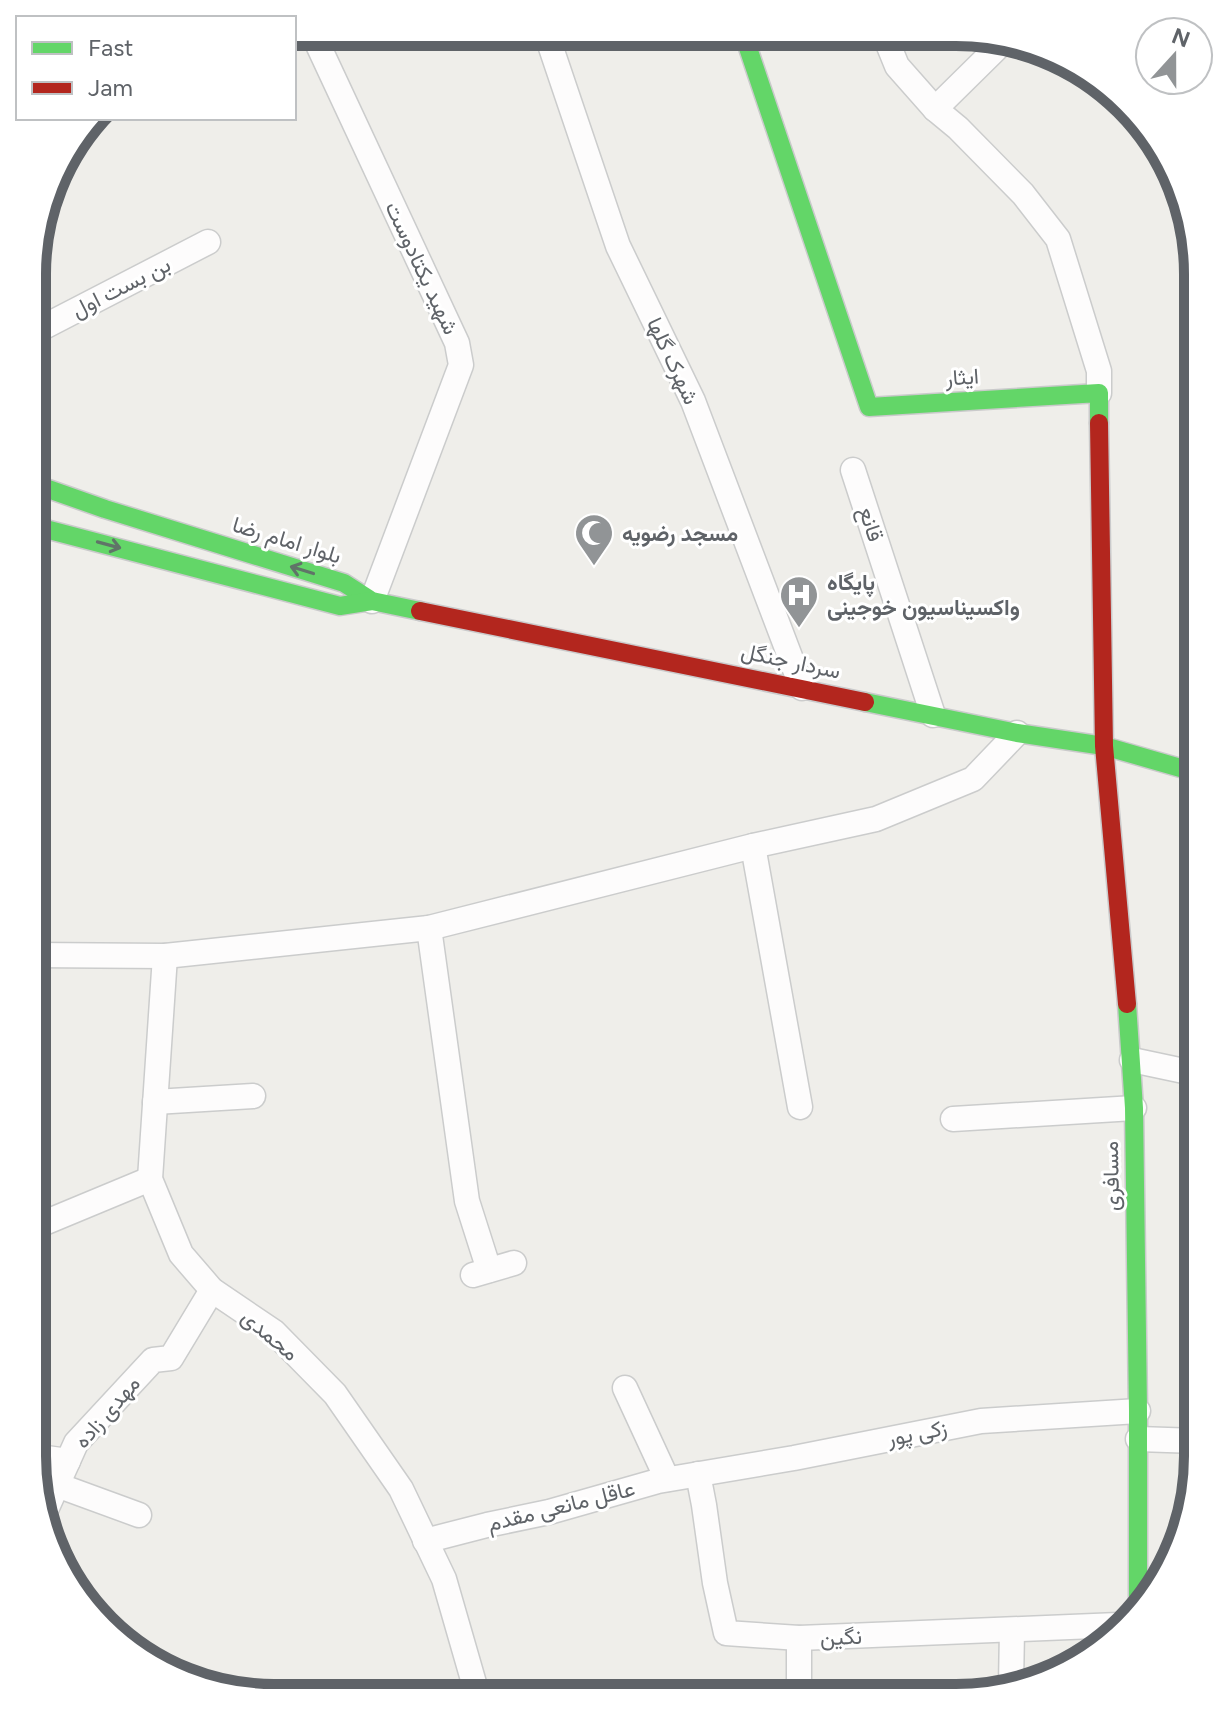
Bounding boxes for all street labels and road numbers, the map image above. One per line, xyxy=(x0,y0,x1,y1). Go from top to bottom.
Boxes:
street label: شهید یکتادوست xyxy=(379,197,465,339)
street label: بن بست اول xyxy=(67,251,175,323)
street label: شهرک گلها xyxy=(641,313,705,409)
street label: ایثار xyxy=(943,362,980,392)
street label: قانع xyxy=(852,503,889,545)
street label: بلوار امام رضا xyxy=(229,511,345,570)
street label: سردار جنگل xyxy=(739,637,843,685)
street label: مسافری xyxy=(1097,1141,1125,1211)
street label: محمدی xyxy=(236,1303,304,1367)
street label: مهدی زاده xyxy=(68,1370,146,1454)
street label: زکی پور xyxy=(884,1414,949,1453)
street label: عاقل مانعی مقدم xyxy=(484,1475,638,1538)
street label: نگین xyxy=(819,1623,863,1651)

